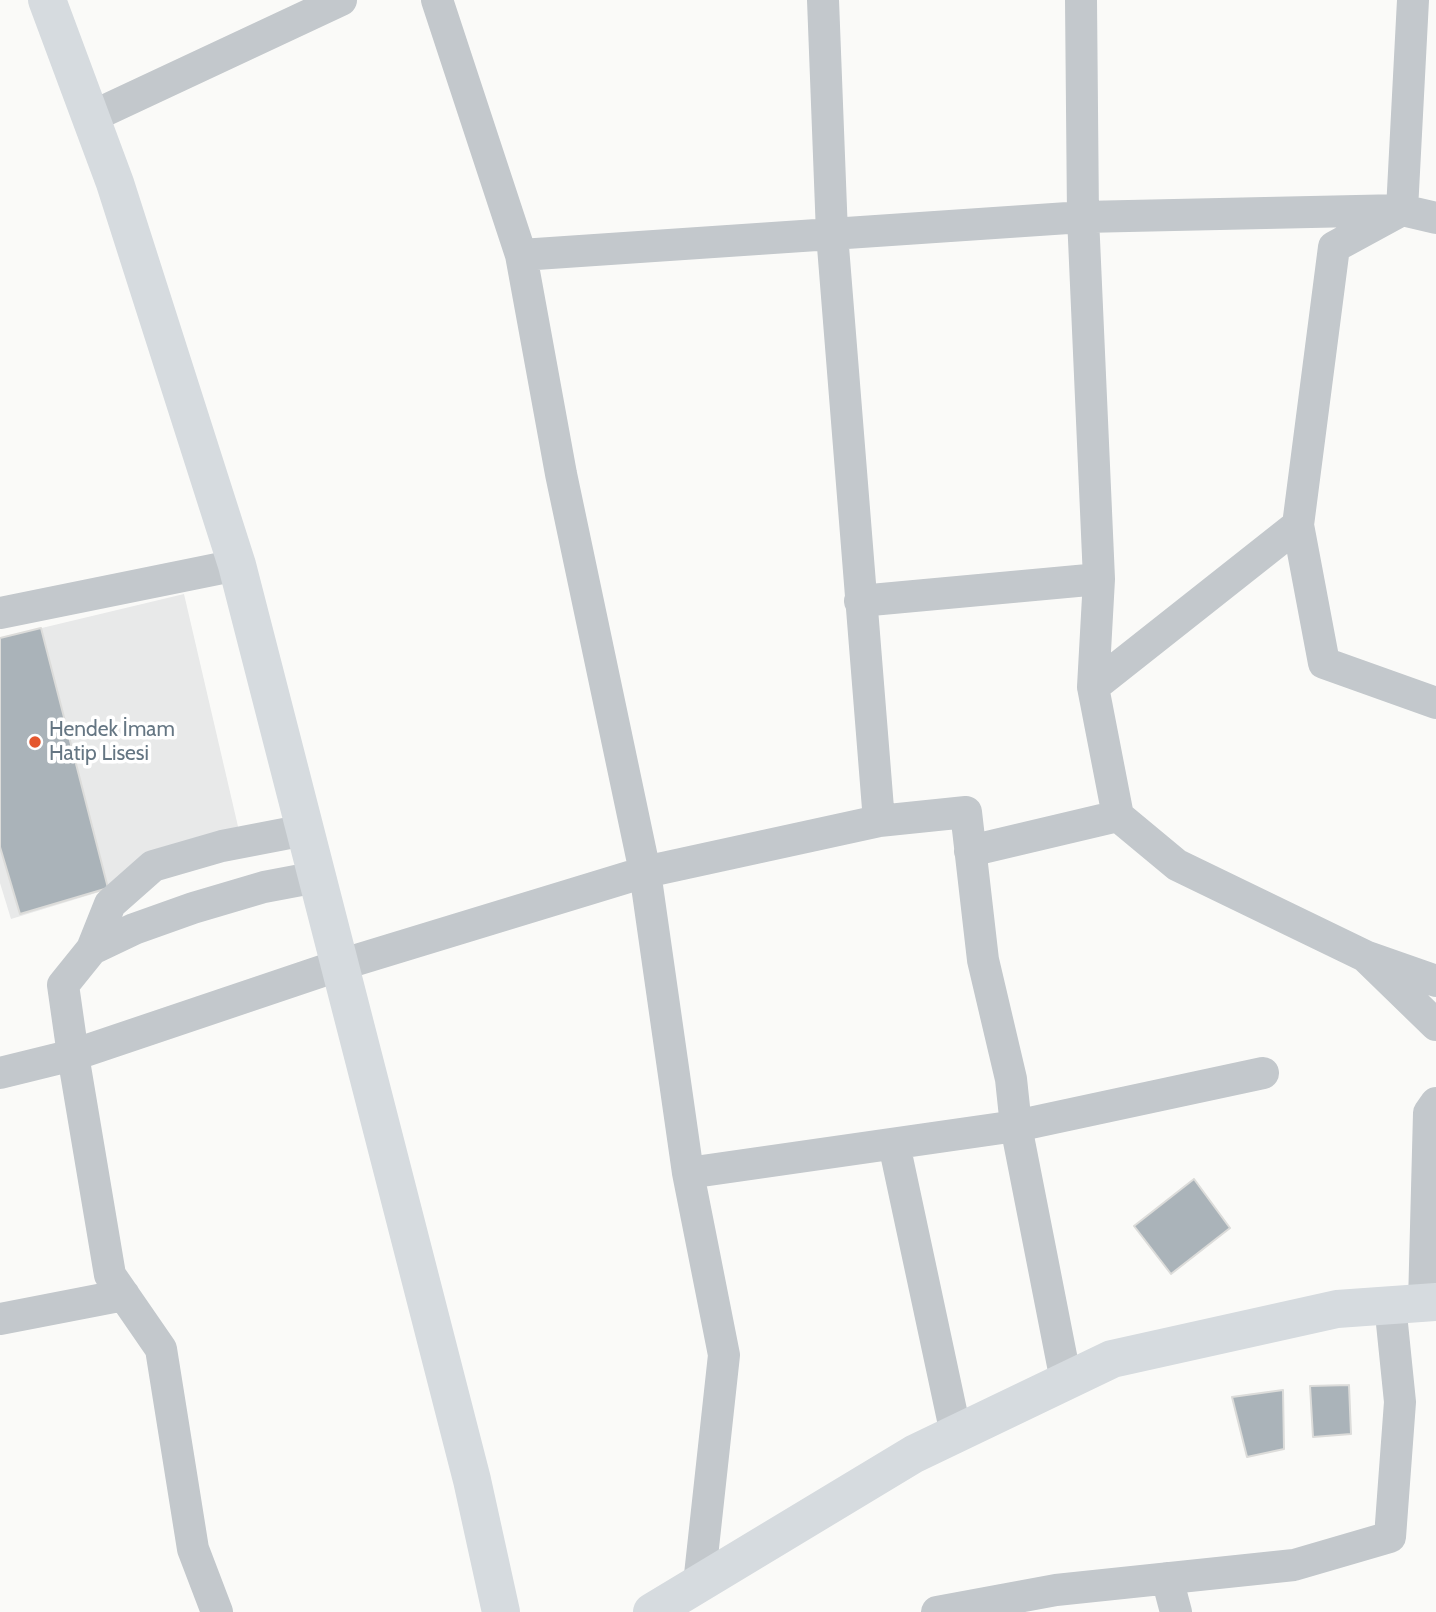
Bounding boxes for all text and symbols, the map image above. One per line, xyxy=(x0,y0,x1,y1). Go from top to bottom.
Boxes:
place label: Hendek İmam Hatip Lisesi xyxy=(49,717,175,767)
marker: Hendek İmam Hatip Lisesi xyxy=(27,734,43,750)

